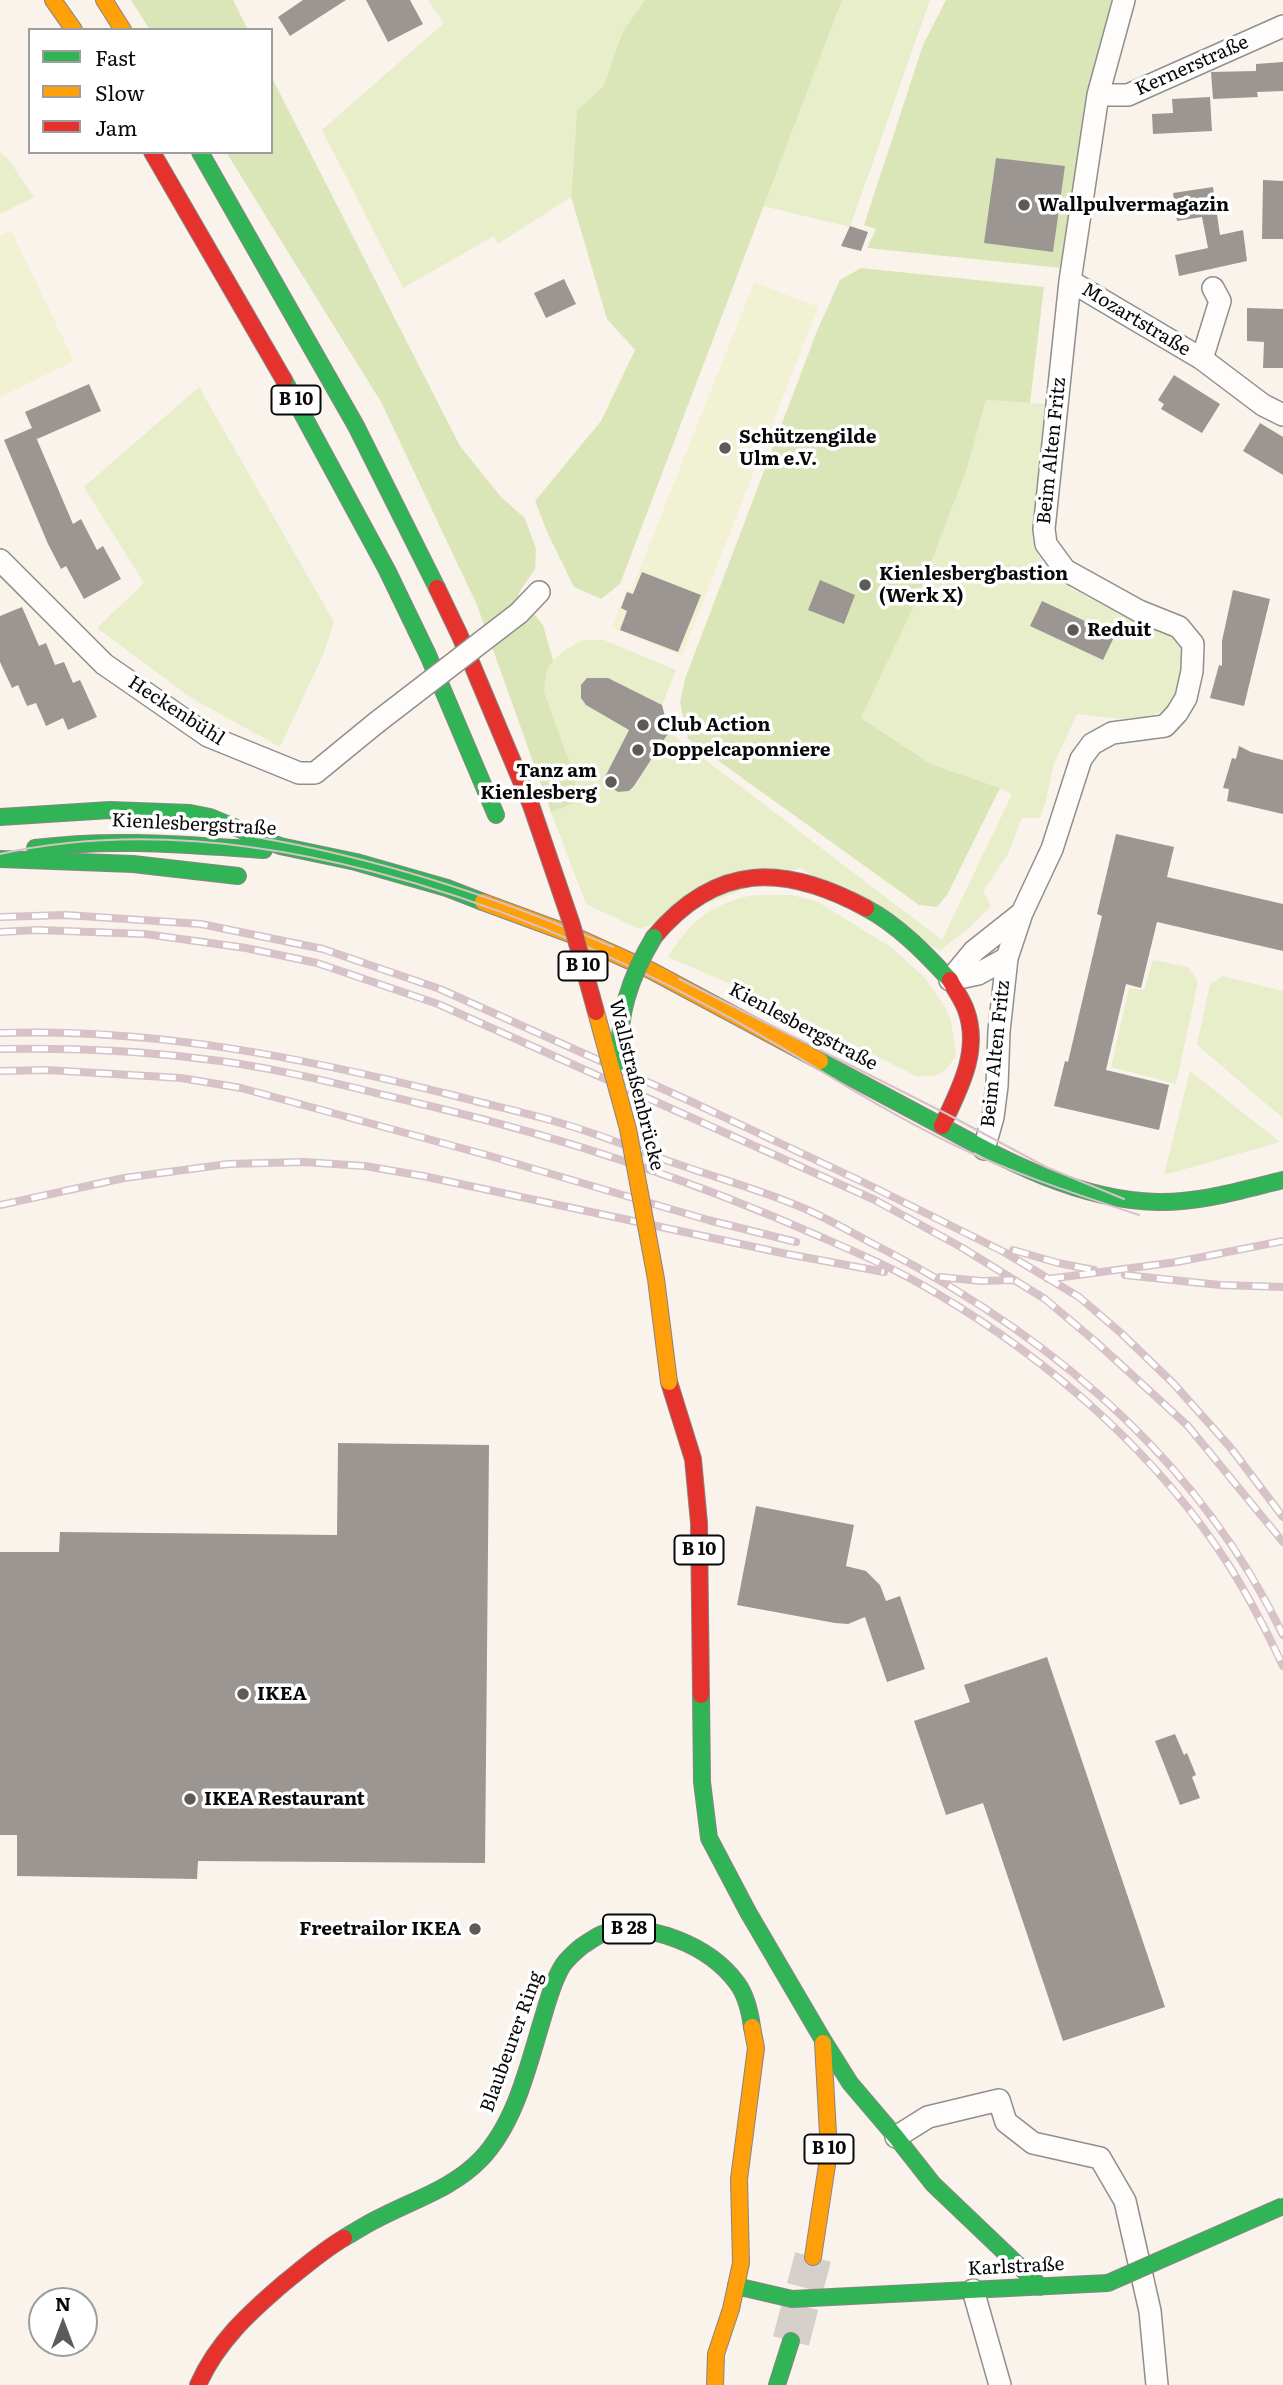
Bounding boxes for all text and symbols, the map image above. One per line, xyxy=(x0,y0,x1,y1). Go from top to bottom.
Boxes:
legend xyxy=(28,28,273,154)
street label: Kernerstraße xyxy=(1132,31,1252,101)
text: Fast xyxy=(95,41,136,72)
text: Slow xyxy=(95,76,145,107)
text: Jam xyxy=(95,111,137,142)
place label: Wallpulvermagazin xyxy=(1038,194,1229,216)
marker: Wallpulvermagazin xyxy=(1016,197,1032,213)
street label: Mozartstraße xyxy=(1077,279,1195,361)
street label: Beim Alten Fritz xyxy=(1033,376,1071,526)
road number: B 10 xyxy=(272,386,320,414)
place label: Schützengilde Ulm e.V. xyxy=(739,426,876,470)
marker: Schützengilde Ulm e.V. xyxy=(717,440,733,456)
place label: Kienlesbergbastion (Werk X) xyxy=(879,563,1068,607)
marker: Kienlesbergbastion (Werk X) xyxy=(857,577,873,593)
place label: Reduit xyxy=(1087,619,1151,641)
marker: Reduit xyxy=(1065,622,1081,638)
street label: Heckenbühl xyxy=(123,671,229,751)
place label: Club Action xyxy=(657,714,770,736)
marker: Club Action xyxy=(635,717,651,733)
place label: Doppelcaponniere xyxy=(652,739,831,761)
marker: Doppelcaponniere xyxy=(630,742,646,758)
place label: Tanz am Kienlesberg xyxy=(480,760,597,804)
marker: Tanz am Kienlesberg xyxy=(603,774,619,790)
street label: Kienlesbergstraße xyxy=(111,809,277,841)
road number: B 10 xyxy=(558,951,608,981)
street label: Kienlesbergstraße xyxy=(725,978,881,1076)
street label: Beim Alten Fritz xyxy=(977,979,1015,1129)
street label: Wallstraßenbrücke xyxy=(604,997,668,1173)
road number: B 10 xyxy=(674,1535,724,1564)
place label: IKEA xyxy=(257,1683,307,1705)
marker: IKEA xyxy=(235,1686,251,1702)
place label: IKEA Restaurant xyxy=(204,1788,365,1810)
marker: IKEA Restaurant xyxy=(182,1791,198,1807)
road number: B 28 xyxy=(603,1914,655,1943)
place label: Freetrailor IKEA xyxy=(299,1918,461,1940)
marker: Freetrailor IKEA xyxy=(467,1921,483,1937)
street label: Blaubeurer Ring xyxy=(476,1968,548,2116)
road number: B 10 xyxy=(804,2134,854,2164)
street label: Karlstraße xyxy=(967,2253,1065,2281)
north arrow xyxy=(28,2287,98,2357)
text: N xyxy=(55,2289,71,2317)

